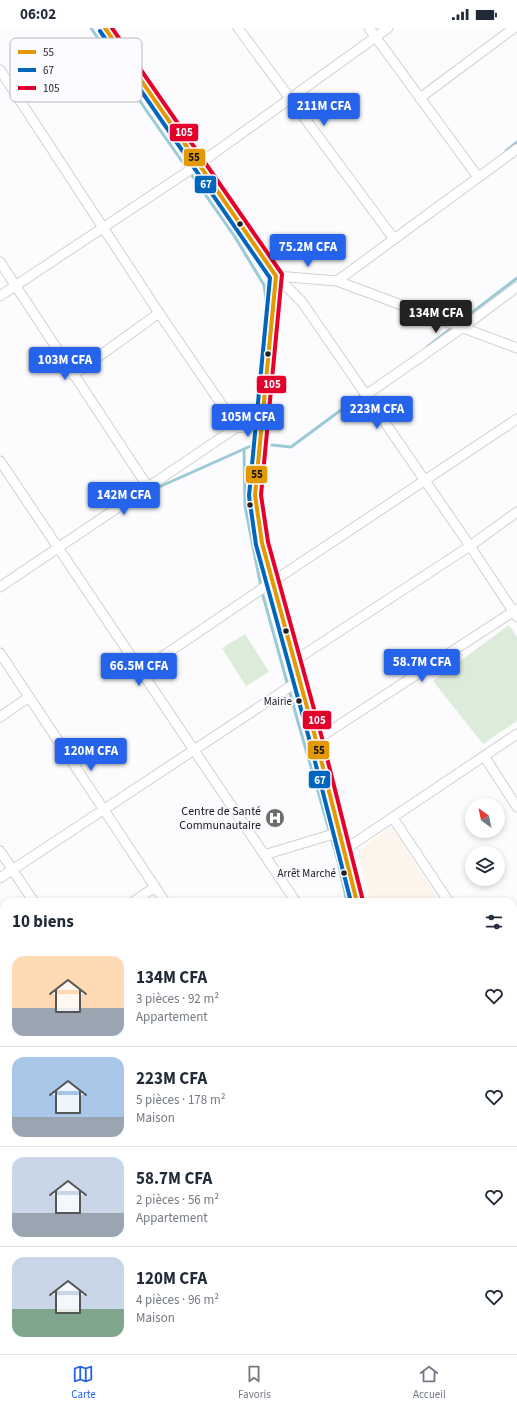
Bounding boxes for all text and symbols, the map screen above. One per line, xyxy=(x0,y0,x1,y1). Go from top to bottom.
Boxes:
text: 06:02 xyxy=(20,4,56,25)
legend xyxy=(10,38,142,102)
text: 55 xyxy=(43,45,54,60)
text: 67 xyxy=(43,63,54,78)
text: 105 xyxy=(43,81,59,96)
pin: 211M CFA xyxy=(283,93,365,127)
text: 211M CFA xyxy=(297,97,351,115)
line badge: 105 xyxy=(169,123,199,142)
text: 105 xyxy=(175,125,193,140)
line badge: 55 xyxy=(183,148,206,167)
text: 55 xyxy=(188,150,200,165)
line badge: 67 xyxy=(194,175,217,194)
text: 67 xyxy=(200,177,212,192)
unlabelled marker xyxy=(235,219,245,229)
pin: 75.2M CFA xyxy=(262,234,354,268)
text: 75.2M CFA xyxy=(279,238,337,256)
pin: 134M CFA xyxy=(395,300,477,334)
text: 134M CFA xyxy=(409,304,463,322)
pin: 103M CFA xyxy=(24,347,106,381)
unlabelled marker xyxy=(263,349,273,359)
text: 103M CFA xyxy=(38,351,92,369)
line badge: 105 xyxy=(256,375,287,394)
text: 105 xyxy=(263,377,281,392)
pin: 223M CFA xyxy=(336,396,418,430)
text: 223M CFA xyxy=(350,400,404,418)
pin: 105M CFA xyxy=(207,404,289,438)
text: 105M CFA xyxy=(221,408,275,426)
line badge: 55 xyxy=(245,465,268,484)
text: 55 xyxy=(251,467,263,482)
pin: 142M CFA xyxy=(83,482,165,516)
text: 142M CFA xyxy=(97,486,151,504)
unlabelled marker xyxy=(245,500,255,510)
unlabelled marker xyxy=(281,626,291,636)
pin: 58.7M CFA xyxy=(376,649,468,683)
pin: 66.5M CFA xyxy=(93,653,185,687)
text: 58.7M CFA xyxy=(393,653,451,671)
text: 66.5M CFA xyxy=(110,657,168,675)
place label: Mairie xyxy=(264,694,293,709)
marker: Mairie xyxy=(294,696,304,706)
line badge: 105 xyxy=(302,710,332,730)
text: 105 xyxy=(308,713,326,728)
pin: 120M CFA xyxy=(50,738,132,772)
line badge: 55 xyxy=(307,740,330,760)
text: 120M CFA xyxy=(64,742,118,760)
text: 55 xyxy=(313,743,325,758)
line badge: 67 xyxy=(308,770,331,789)
text: 67 xyxy=(314,773,326,788)
north arrow xyxy=(465,798,505,838)
map controls xyxy=(465,798,505,886)
place label: Centre de Santé Communautaire xyxy=(179,803,261,834)
hospital icon: Centre de Santé Communautaire xyxy=(264,807,286,829)
button: layers xyxy=(465,846,505,886)
place label: Arrêt Marché xyxy=(278,866,337,881)
marker: Arrêt Marché xyxy=(339,868,349,878)
text: 10 biens xyxy=(12,910,74,934)
icon: filters xyxy=(483,911,505,933)
text: 134M CFA xyxy=(136,966,207,990)
icon: home xyxy=(44,972,92,1020)
icon: heart xyxy=(483,985,505,1007)
text: 3 pièces · 92 m² xyxy=(136,990,219,1008)
text: Appartement xyxy=(136,1008,208,1026)
text: 223M CFA xyxy=(136,1067,207,1091)
icon: home xyxy=(44,1073,92,1121)
icon: heart xyxy=(483,1086,505,1108)
text: 5 pièces · 178 m² xyxy=(136,1091,225,1109)
text: Maison xyxy=(136,1109,175,1127)
text: 58.7M CFA xyxy=(136,1167,212,1191)
icon: home xyxy=(44,1173,92,1221)
icon: heart xyxy=(483,1186,505,1208)
text: 2 pièces · 56 m² xyxy=(136,1191,219,1209)
text: Appartement xyxy=(136,1209,208,1227)
text: 120M CFA xyxy=(136,1267,207,1291)
icon: home xyxy=(44,1273,92,1321)
icon: heart xyxy=(483,1286,505,1308)
text: 4 pièces · 96 m² xyxy=(136,1291,219,1309)
text: Maison xyxy=(136,1309,175,1327)
tab: Carte xyxy=(71,1363,96,1402)
tab: Favoris xyxy=(238,1363,271,1402)
tab: Accueil xyxy=(413,1363,446,1402)

